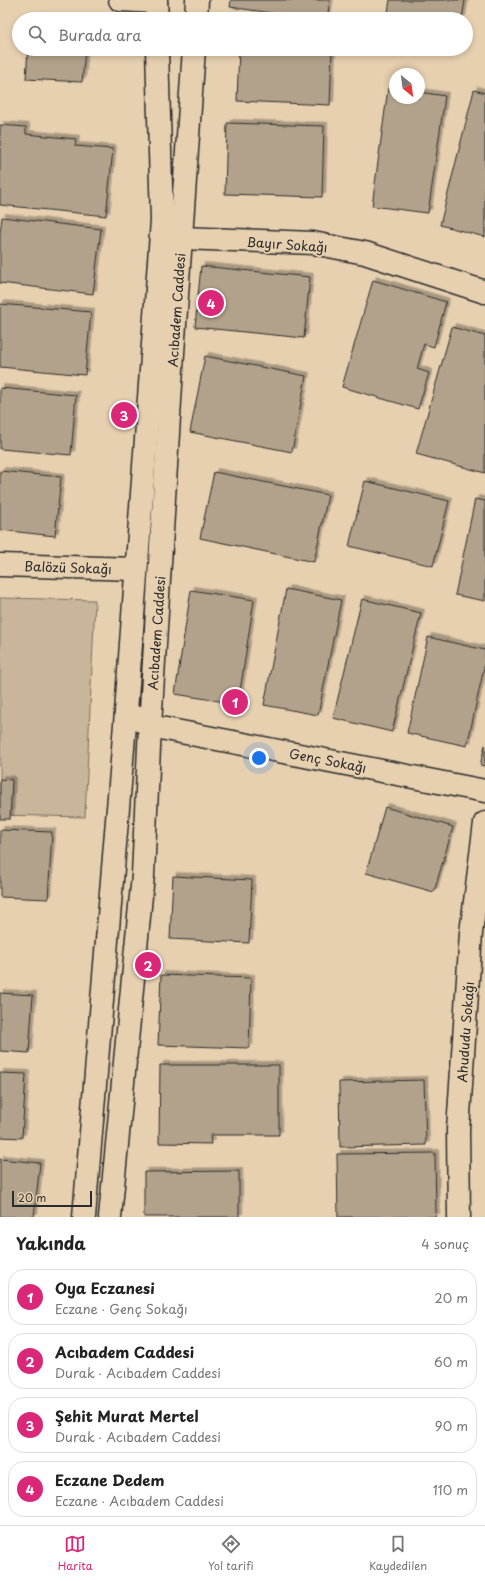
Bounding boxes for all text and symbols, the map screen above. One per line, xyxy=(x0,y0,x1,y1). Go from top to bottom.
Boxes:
search box xyxy=(12,12,473,56)
icon: search xyxy=(26,23,48,45)
text: Burada ara xyxy=(58,23,141,46)
north arrow xyxy=(389,68,425,104)
street label: Bayır Sokağı xyxy=(246,232,328,256)
street label: Acıbadem Caddesi xyxy=(163,252,189,368)
pin: 4 xyxy=(198,288,224,318)
pin: 3 xyxy=(111,400,137,430)
street label: Balözü Sokağı xyxy=(24,556,112,578)
street label: Acıbadem Caddesi xyxy=(143,575,169,691)
pin: 1 xyxy=(222,687,248,717)
street label: Genç Sokağı xyxy=(288,743,368,777)
your location xyxy=(249,748,269,768)
pin: 2 xyxy=(135,950,161,980)
street label: Ahududu Sokağı xyxy=(452,981,478,1083)
scale bar xyxy=(12,1189,92,1208)
text: 20 m xyxy=(18,1189,46,1206)
text: Yakında xyxy=(16,1230,86,1256)
text: 4 sonuç xyxy=(421,1234,469,1253)
text: Oya Eczanesi xyxy=(55,1276,155,1299)
text: 1 xyxy=(27,1288,33,1307)
text: 20 m xyxy=(434,1288,468,1307)
text: Eczane · Genç Sokağı xyxy=(55,1299,188,1318)
text: Acıbadem Caddesi xyxy=(55,1340,194,1363)
text: 2 xyxy=(25,1352,35,1371)
text: 60 m xyxy=(434,1352,468,1371)
text: Durak · Acıbadem Caddesi xyxy=(55,1363,221,1382)
text: Şehit Murat Mertel xyxy=(55,1404,199,1427)
text: 3 xyxy=(26,1416,34,1435)
text: 90 m xyxy=(435,1416,468,1435)
text: Durak · Acıbadem Caddesi xyxy=(55,1427,221,1446)
text: Eczane Dedem xyxy=(55,1468,165,1491)
text: 4 xyxy=(26,1480,34,1499)
text: 110 m xyxy=(433,1480,468,1499)
text: Eczane · Acıbadem Caddesi xyxy=(55,1491,224,1510)
tab: Harita xyxy=(58,1533,93,1574)
tab: Yol tarifi xyxy=(208,1533,254,1574)
tab: Kaydedilen xyxy=(369,1533,427,1574)

